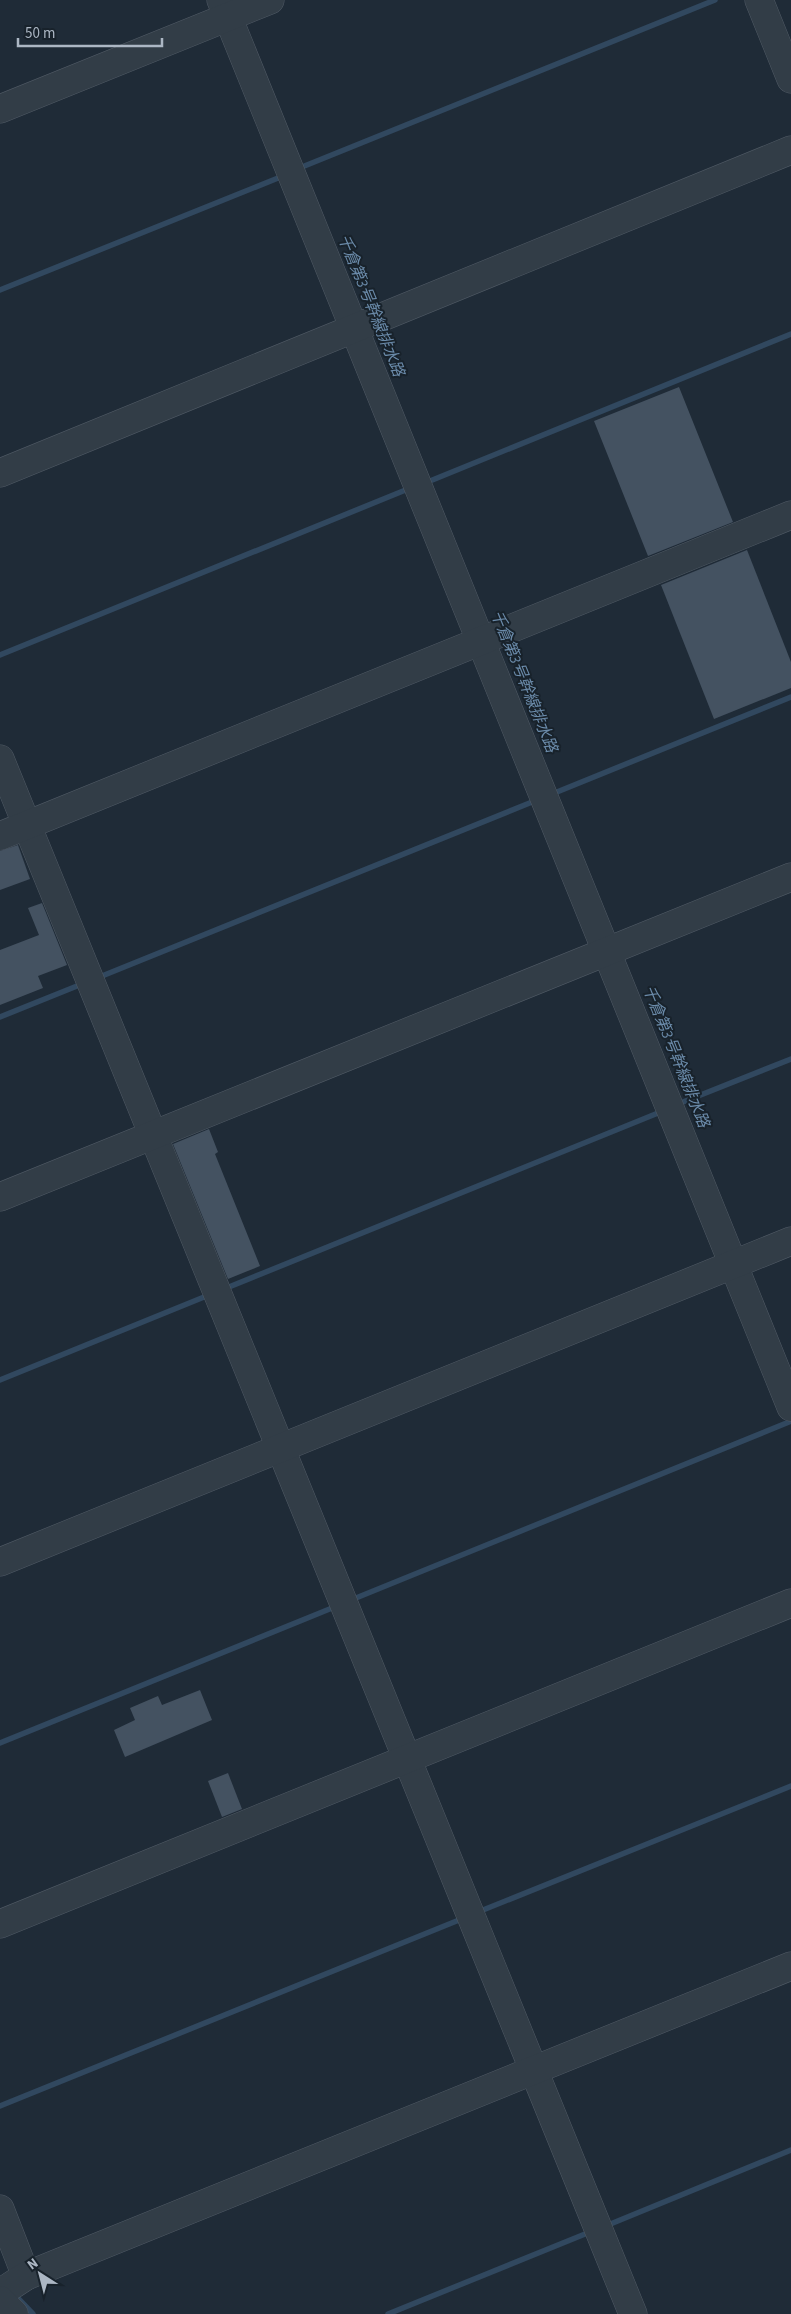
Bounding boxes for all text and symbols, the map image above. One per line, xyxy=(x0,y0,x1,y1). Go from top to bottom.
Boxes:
scale bar xyxy=(18,15,161,47)
text: 50 m xyxy=(25,23,55,44)
water label: 千倉第3号幹線排水路 xyxy=(332,231,410,382)
water label: 千倉第3号幹線排水路 xyxy=(485,607,563,758)
water label: 千倉第3号幹線排水路 xyxy=(637,982,715,1133)
north arrow xyxy=(15,2249,65,2299)
text: N xyxy=(23,2253,43,2275)

